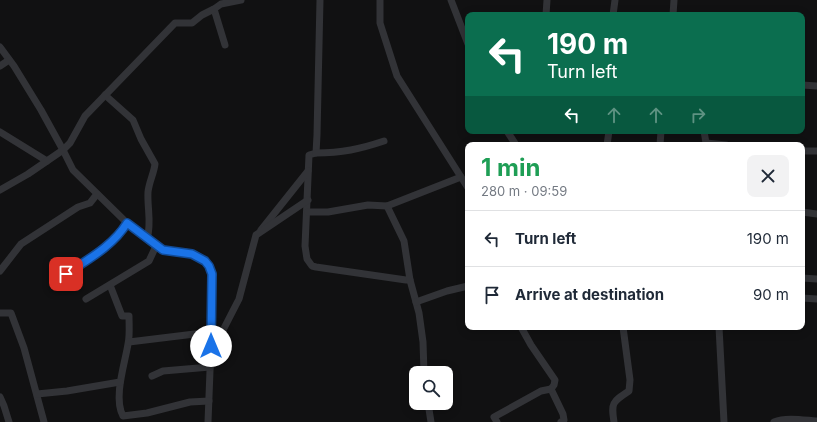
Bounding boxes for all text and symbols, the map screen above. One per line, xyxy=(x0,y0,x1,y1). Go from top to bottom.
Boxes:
text: 190 m xyxy=(547,27,628,61)
icon: left xyxy=(481,28,533,80)
text: Turn left xyxy=(547,61,617,82)
icon: left xyxy=(561,104,583,126)
icon: ahead xyxy=(603,104,625,126)
icon: ahead xyxy=(645,104,667,126)
icon: right xyxy=(687,104,709,126)
text: 1 min xyxy=(481,153,540,182)
button: close xyxy=(747,155,789,197)
text: 280 m · 09:59 xyxy=(481,183,567,199)
icon: left xyxy=(481,228,503,250)
text: Turn left xyxy=(515,229,576,248)
text: 190 m xyxy=(747,229,789,248)
pin xyxy=(49,257,83,291)
icon: arrive xyxy=(55,263,77,285)
icon: arrive xyxy=(481,284,503,306)
text: Arrive at destination xyxy=(515,285,664,304)
text: 90 m xyxy=(753,285,789,304)
position arrow xyxy=(190,325,232,367)
map controls xyxy=(409,366,453,410)
button: search xyxy=(409,366,453,410)

